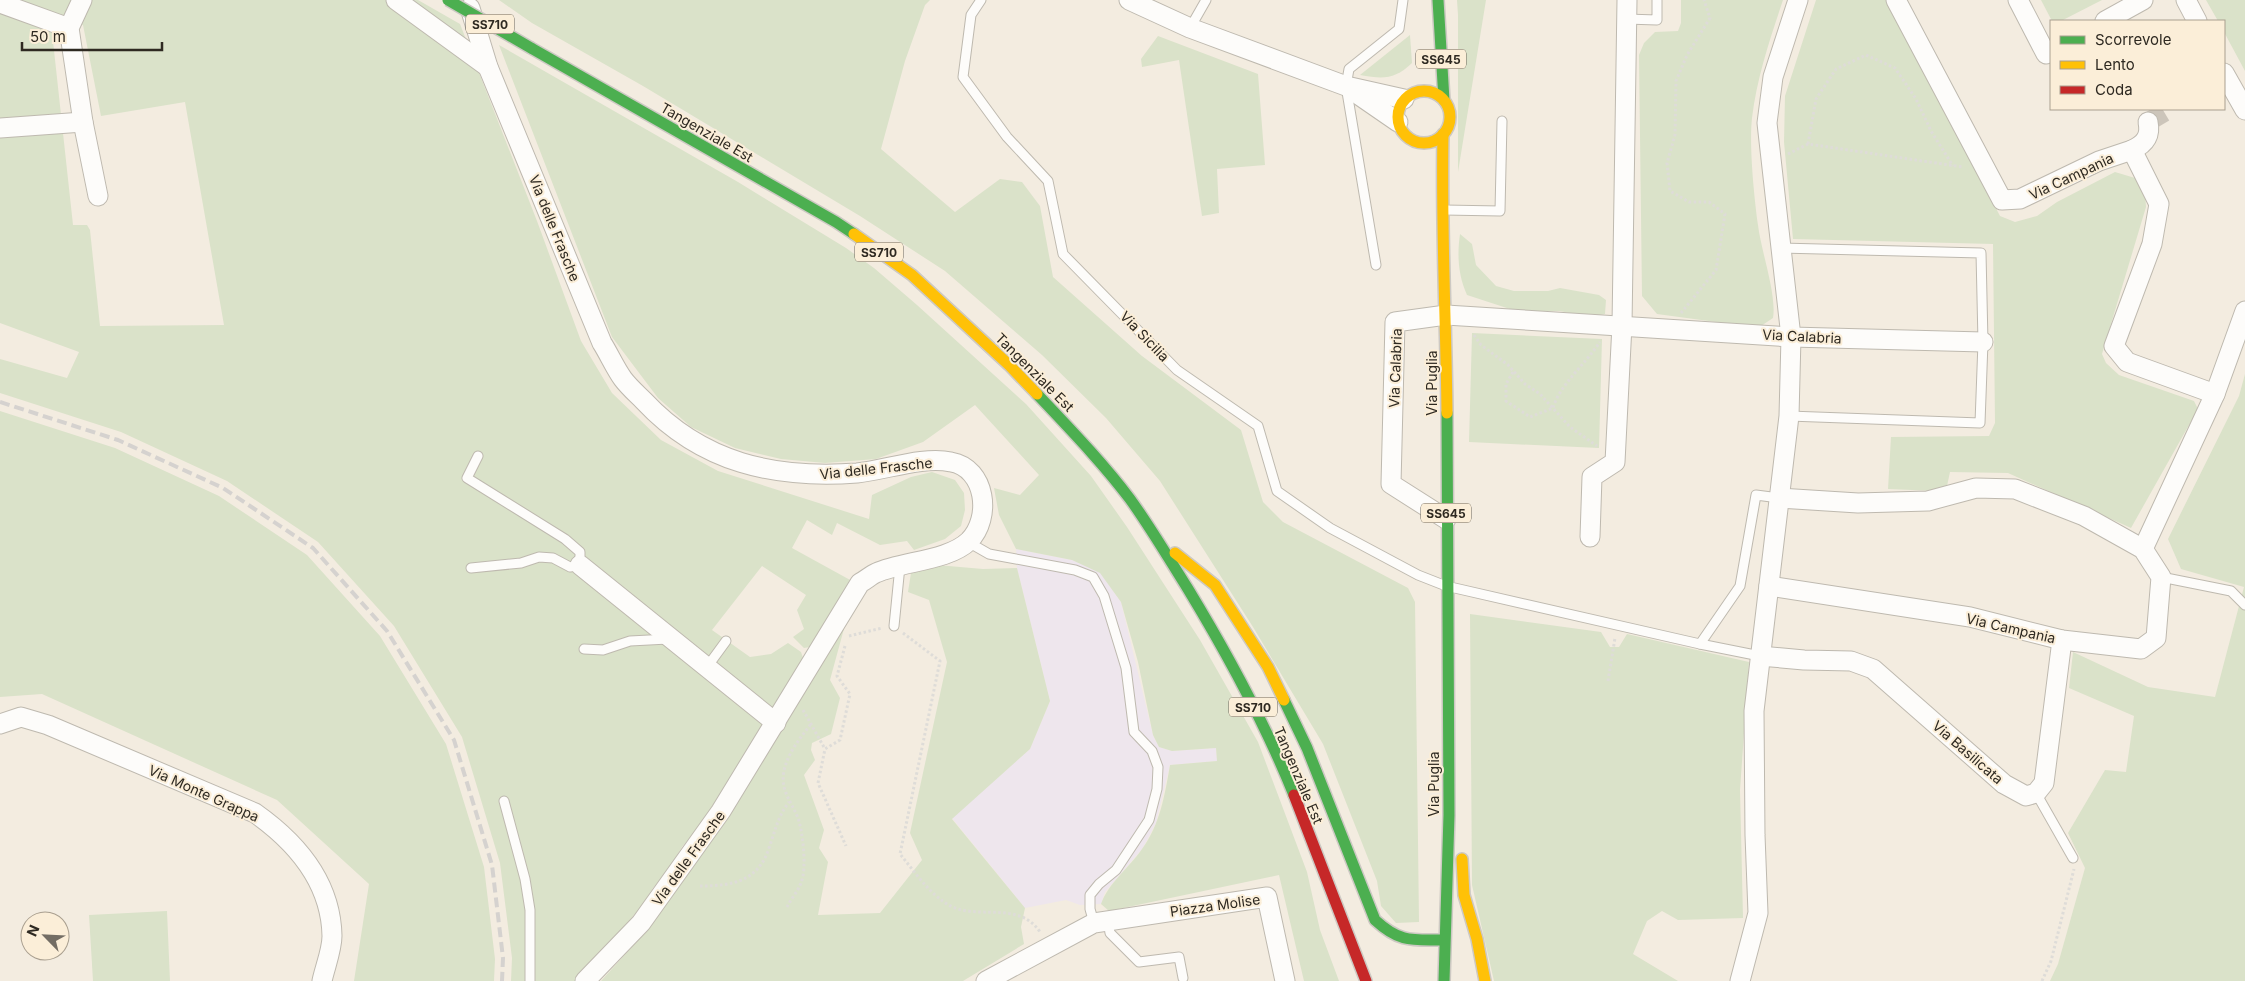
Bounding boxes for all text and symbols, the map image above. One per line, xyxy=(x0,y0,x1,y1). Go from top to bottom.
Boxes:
road number: SS710 xyxy=(466,14,514,34)
scale bar xyxy=(22,20,162,52)
legend xyxy=(2050,20,2225,110)
text: 50 m xyxy=(30,27,66,46)
text: Scorrevole xyxy=(2095,30,2171,49)
road number: SS645 xyxy=(1416,50,1466,68)
text: Lento xyxy=(2095,55,2135,74)
text: Coda xyxy=(2095,80,2133,99)
street label: Tangenziale Est xyxy=(658,99,757,166)
street label: Via Campania xyxy=(2026,149,2116,203)
street label: Via delle Frasche xyxy=(526,172,584,284)
road number: SS710 xyxy=(855,242,903,262)
street label: Via Sicilia xyxy=(1117,307,1173,365)
street label: Via Calabria xyxy=(1762,325,1842,347)
street label: Via Calabria xyxy=(1385,328,1405,408)
street label: Tangenziale Est xyxy=(992,329,1078,415)
street label: Via Puglia xyxy=(1423,350,1440,416)
street label: Via delle Frasche xyxy=(819,454,933,482)
road number: SS645 xyxy=(1421,503,1471,522)
street label: Via Campania xyxy=(1965,609,2057,647)
road number: SS710 xyxy=(1229,698,1277,716)
street label: Via Basilicata xyxy=(1929,717,2007,787)
street label: Tangenziale Est xyxy=(1271,724,1327,827)
street label: Via Puglia xyxy=(1425,751,1442,817)
street label: Via Monte Grappa xyxy=(146,761,262,825)
street label: Via delle Frasche xyxy=(648,807,728,909)
street label: Piazza Molise xyxy=(1169,890,1261,920)
north arrow xyxy=(20,911,70,961)
text: N xyxy=(23,922,43,939)

